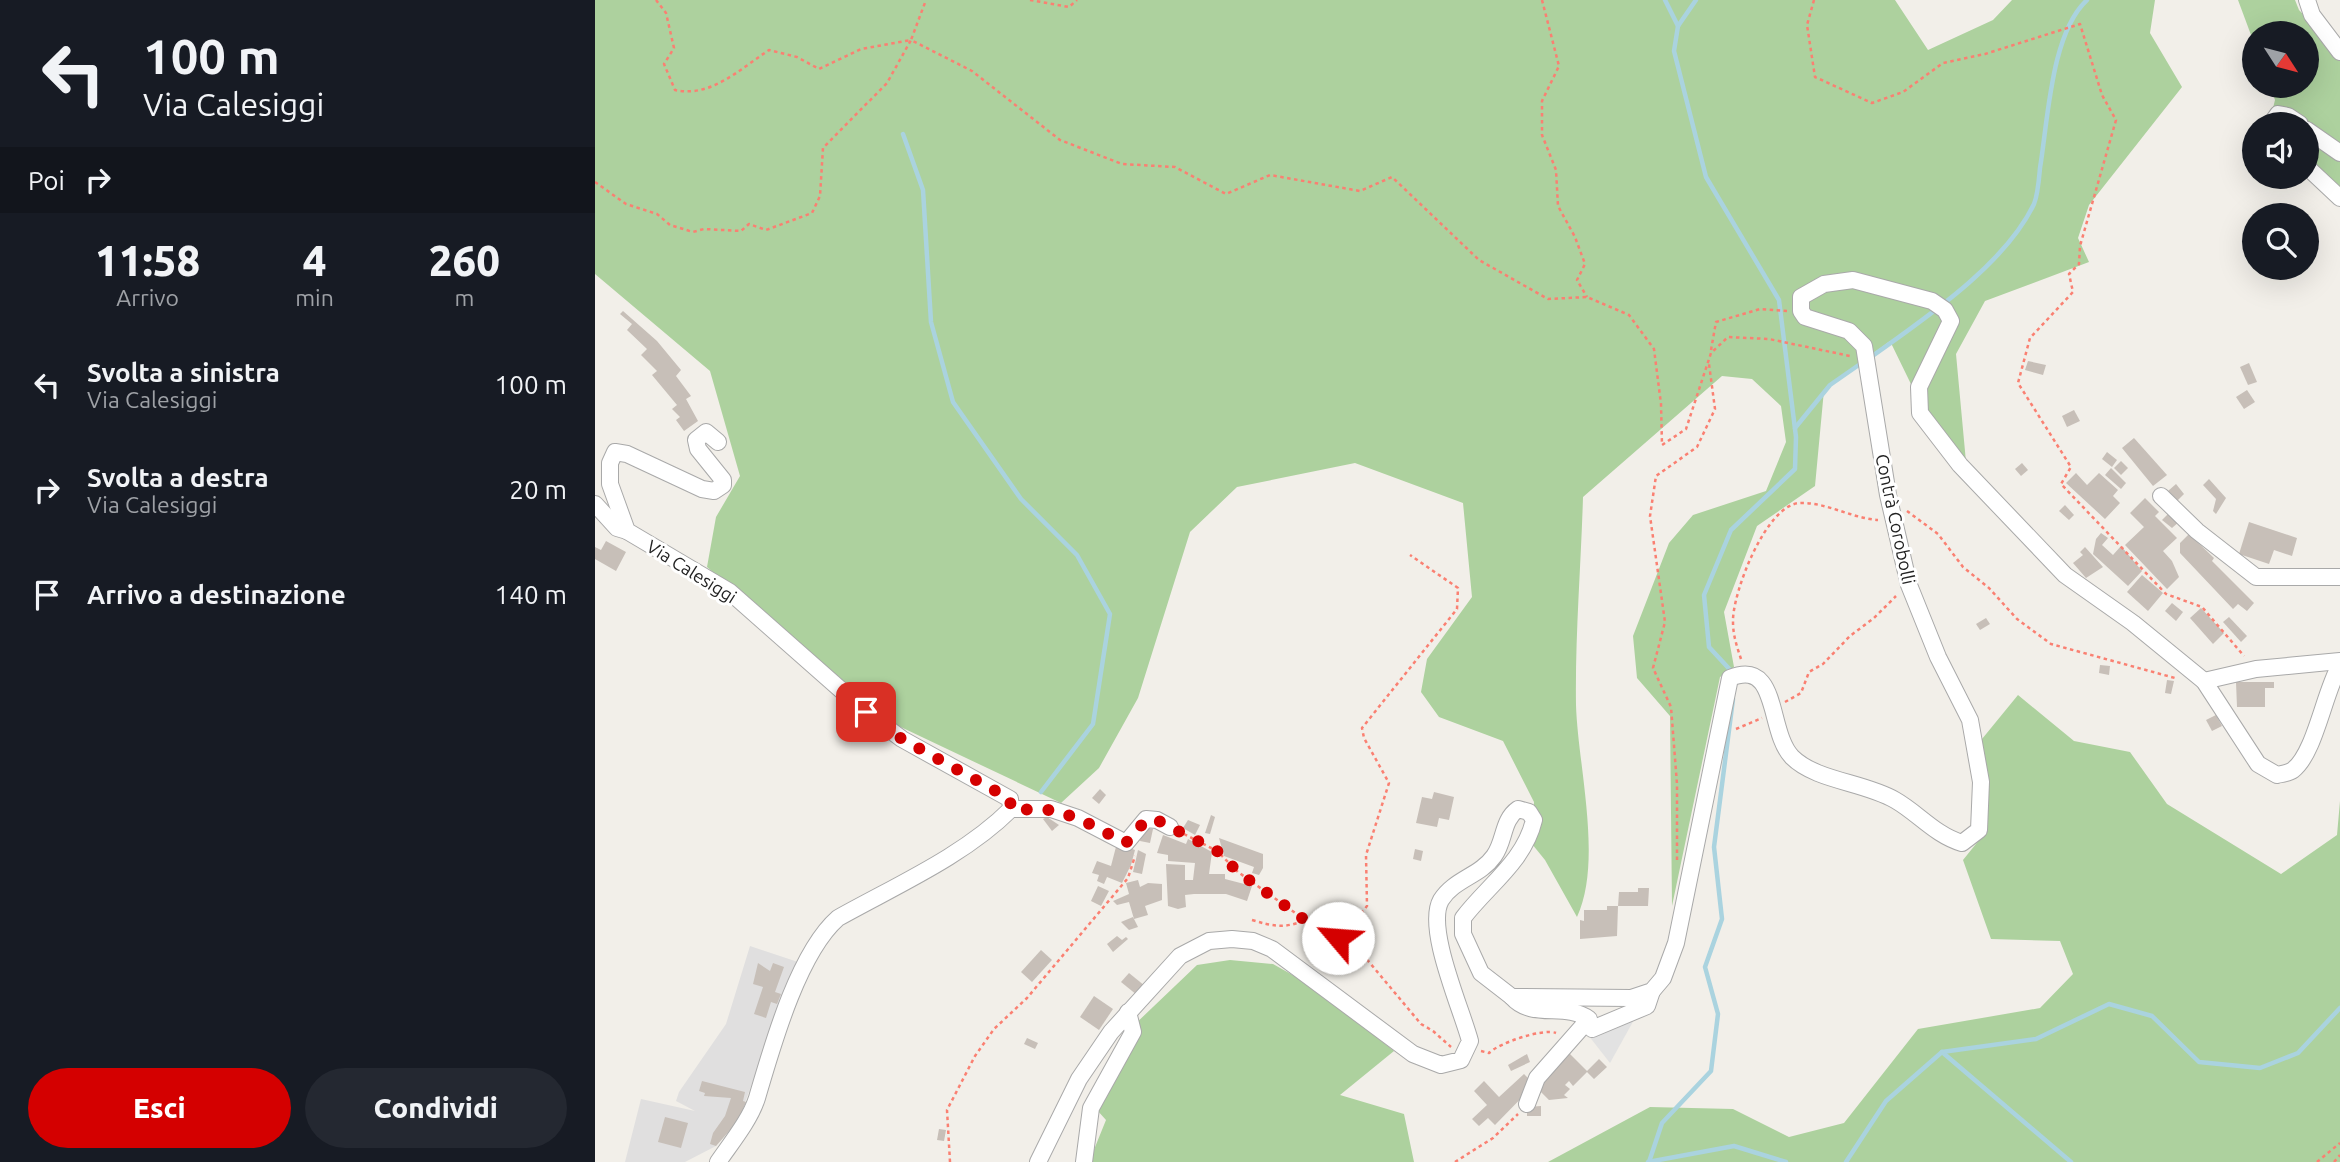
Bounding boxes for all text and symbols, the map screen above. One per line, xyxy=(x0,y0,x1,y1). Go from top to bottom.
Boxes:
north arrow xyxy=(2242,21,2319,98)
map controls xyxy=(2242,21,2319,280)
icon: left xyxy=(28,28,119,119)
text: 100 m xyxy=(143,28,280,83)
text: Via Calesiggi xyxy=(143,86,324,122)
button: sound xyxy=(2242,112,2319,189)
icon: right xyxy=(79,161,117,199)
text: Poi xyxy=(28,166,65,195)
button: search xyxy=(2242,203,2319,280)
text: 11:58 xyxy=(95,237,200,284)
text: 4 xyxy=(303,237,326,284)
text: 260 xyxy=(429,237,500,284)
text: Arrivo xyxy=(116,285,179,310)
text: min xyxy=(295,285,334,310)
text: m xyxy=(454,285,474,310)
text: Svolta a sinistra xyxy=(87,358,280,387)
icon: left xyxy=(28,366,66,404)
text: 100 m xyxy=(495,370,567,399)
text: Via Calesiggi xyxy=(87,387,217,412)
street label: Contrà Corobolli xyxy=(1872,452,1920,586)
text: Svolta a destra xyxy=(87,463,269,492)
icon: right xyxy=(28,471,66,509)
text: 20 m xyxy=(509,475,567,504)
text: Via Calesiggi xyxy=(87,492,217,517)
street label: Via Calesiggi xyxy=(643,535,741,607)
icon: arrive xyxy=(28,576,66,614)
text: Arrivo a destinazione xyxy=(87,580,346,609)
text: 140 m xyxy=(495,580,567,609)
pin xyxy=(836,682,896,742)
icon: arrive xyxy=(847,693,885,731)
position arrow xyxy=(1301,901,1375,975)
button: Esci xyxy=(28,1068,291,1148)
button: Condividi xyxy=(305,1068,567,1148)

